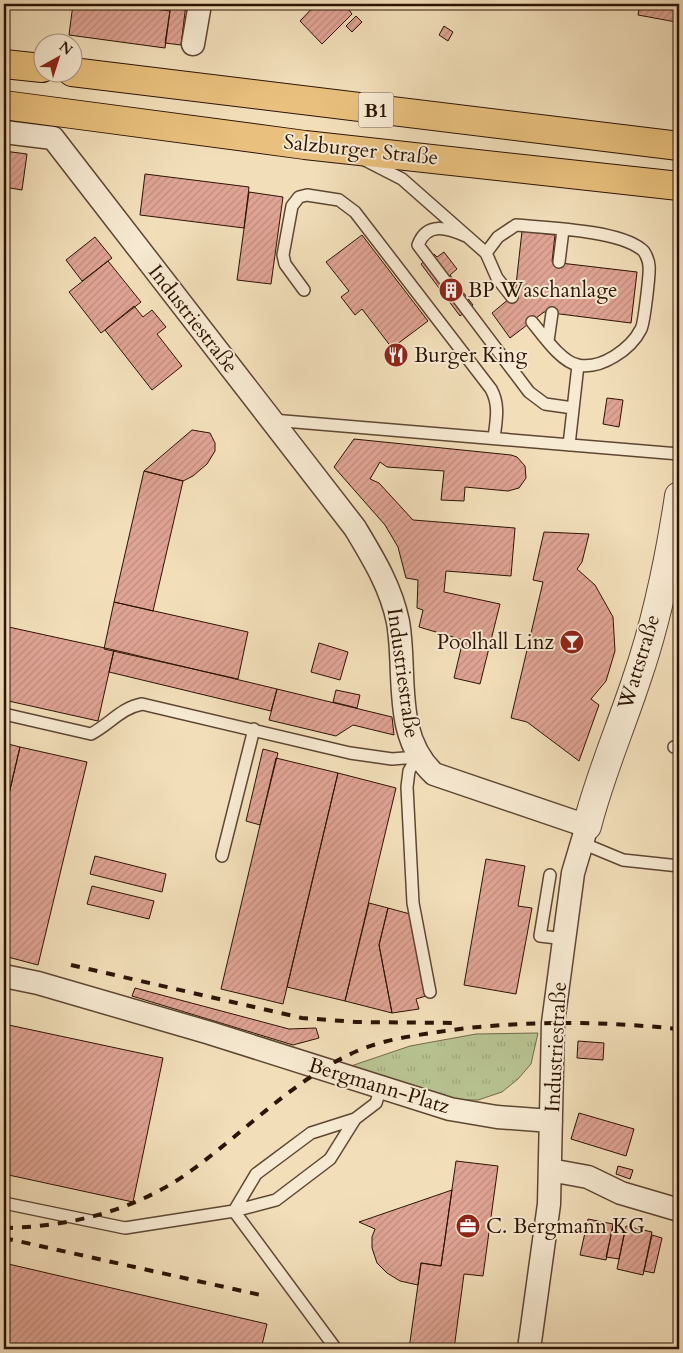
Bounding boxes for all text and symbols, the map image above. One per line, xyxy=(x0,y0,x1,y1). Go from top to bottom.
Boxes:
north arrow xyxy=(32,32,82,82)
text: N xyxy=(55,37,77,59)
road number: B1 xyxy=(358,92,394,128)
street label: Salzburger Straße xyxy=(282,127,440,173)
street label: Industriestraße xyxy=(141,258,245,380)
place label: BP Waschanlage xyxy=(468,276,617,305)
building icon: BP Waschanlage xyxy=(438,277,464,303)
place label: Burger King xyxy=(414,341,528,370)
restaurant icon: Burger King xyxy=(383,342,409,368)
street label: Industriestraße xyxy=(380,606,426,740)
street label: Wattstraße xyxy=(611,611,667,714)
place label: Poolhall Linz xyxy=(437,628,555,657)
bar icon: Poolhall Linz xyxy=(559,629,585,655)
street label: Industriestraße xyxy=(538,981,574,1113)
street label: Bergmann-Platz xyxy=(305,1051,454,1121)
place label: C. Bergmann KG xyxy=(486,1212,645,1241)
office icon: C. Bergmann KG xyxy=(455,1213,481,1239)

